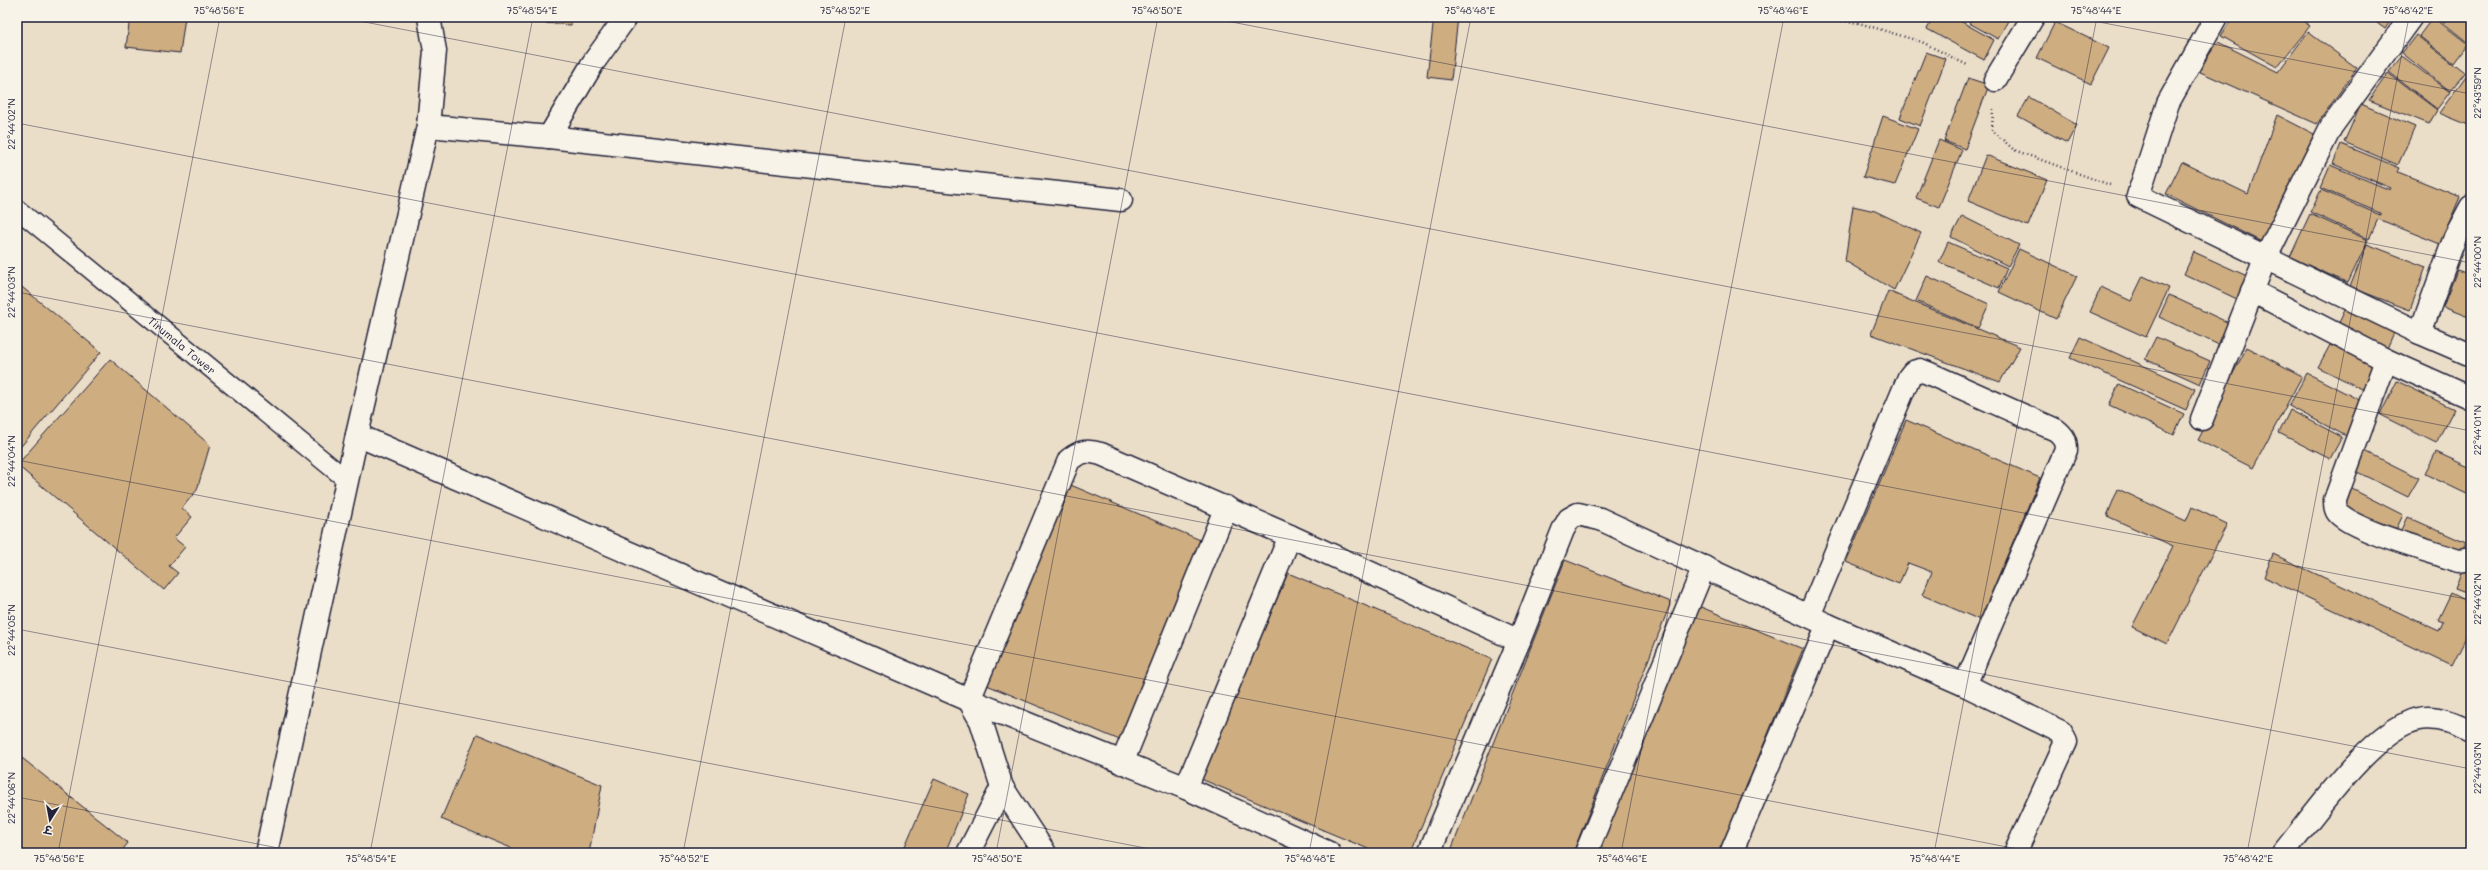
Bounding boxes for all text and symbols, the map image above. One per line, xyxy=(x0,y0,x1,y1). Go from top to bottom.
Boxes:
text: 75°48'56"E xyxy=(194,3,245,17)
text: 75°48'54"E xyxy=(507,3,557,17)
text: 75°48'52"E xyxy=(820,3,870,17)
text: 75°48'50"E xyxy=(1132,3,1183,17)
text: 75°48'48"E xyxy=(1445,3,1496,17)
text: 75°48'46"E xyxy=(1758,3,1809,17)
text: 75°48'44"E xyxy=(2071,3,2121,17)
text: 75°48'42"E xyxy=(2383,3,2433,17)
text: 22°43'59"N xyxy=(2470,67,2484,119)
text: 22°44'02"N xyxy=(4,98,18,150)
text: 22°44'00"N xyxy=(2470,236,2484,288)
text: 22°44'03"N xyxy=(4,266,18,318)
street label: Tirumala Tower xyxy=(145,313,219,377)
text: 22°44'01"N xyxy=(2470,405,2484,455)
text: 22°44'04"N xyxy=(4,435,18,487)
text: 22°44'02"N xyxy=(2470,573,2484,625)
text: 22°44'05"N xyxy=(4,604,18,656)
text: 22°44'03"N xyxy=(2470,742,2484,794)
text: 22°44'06"N xyxy=(4,772,18,824)
north arrow xyxy=(30,800,70,840)
text: उ xyxy=(41,822,54,839)
text: 75°48'56"E xyxy=(34,851,85,865)
text: 75°48'54"E xyxy=(346,851,396,865)
text: 75°48'52"E xyxy=(659,851,709,865)
text: 75°48'50"E xyxy=(972,851,1023,865)
text: 75°48'48"E xyxy=(1285,851,1336,865)
text: 75°48'46"E xyxy=(1597,851,1648,865)
text: 75°48'44"E xyxy=(1910,851,1960,865)
text: 75°48'42"E xyxy=(2223,851,2273,865)

